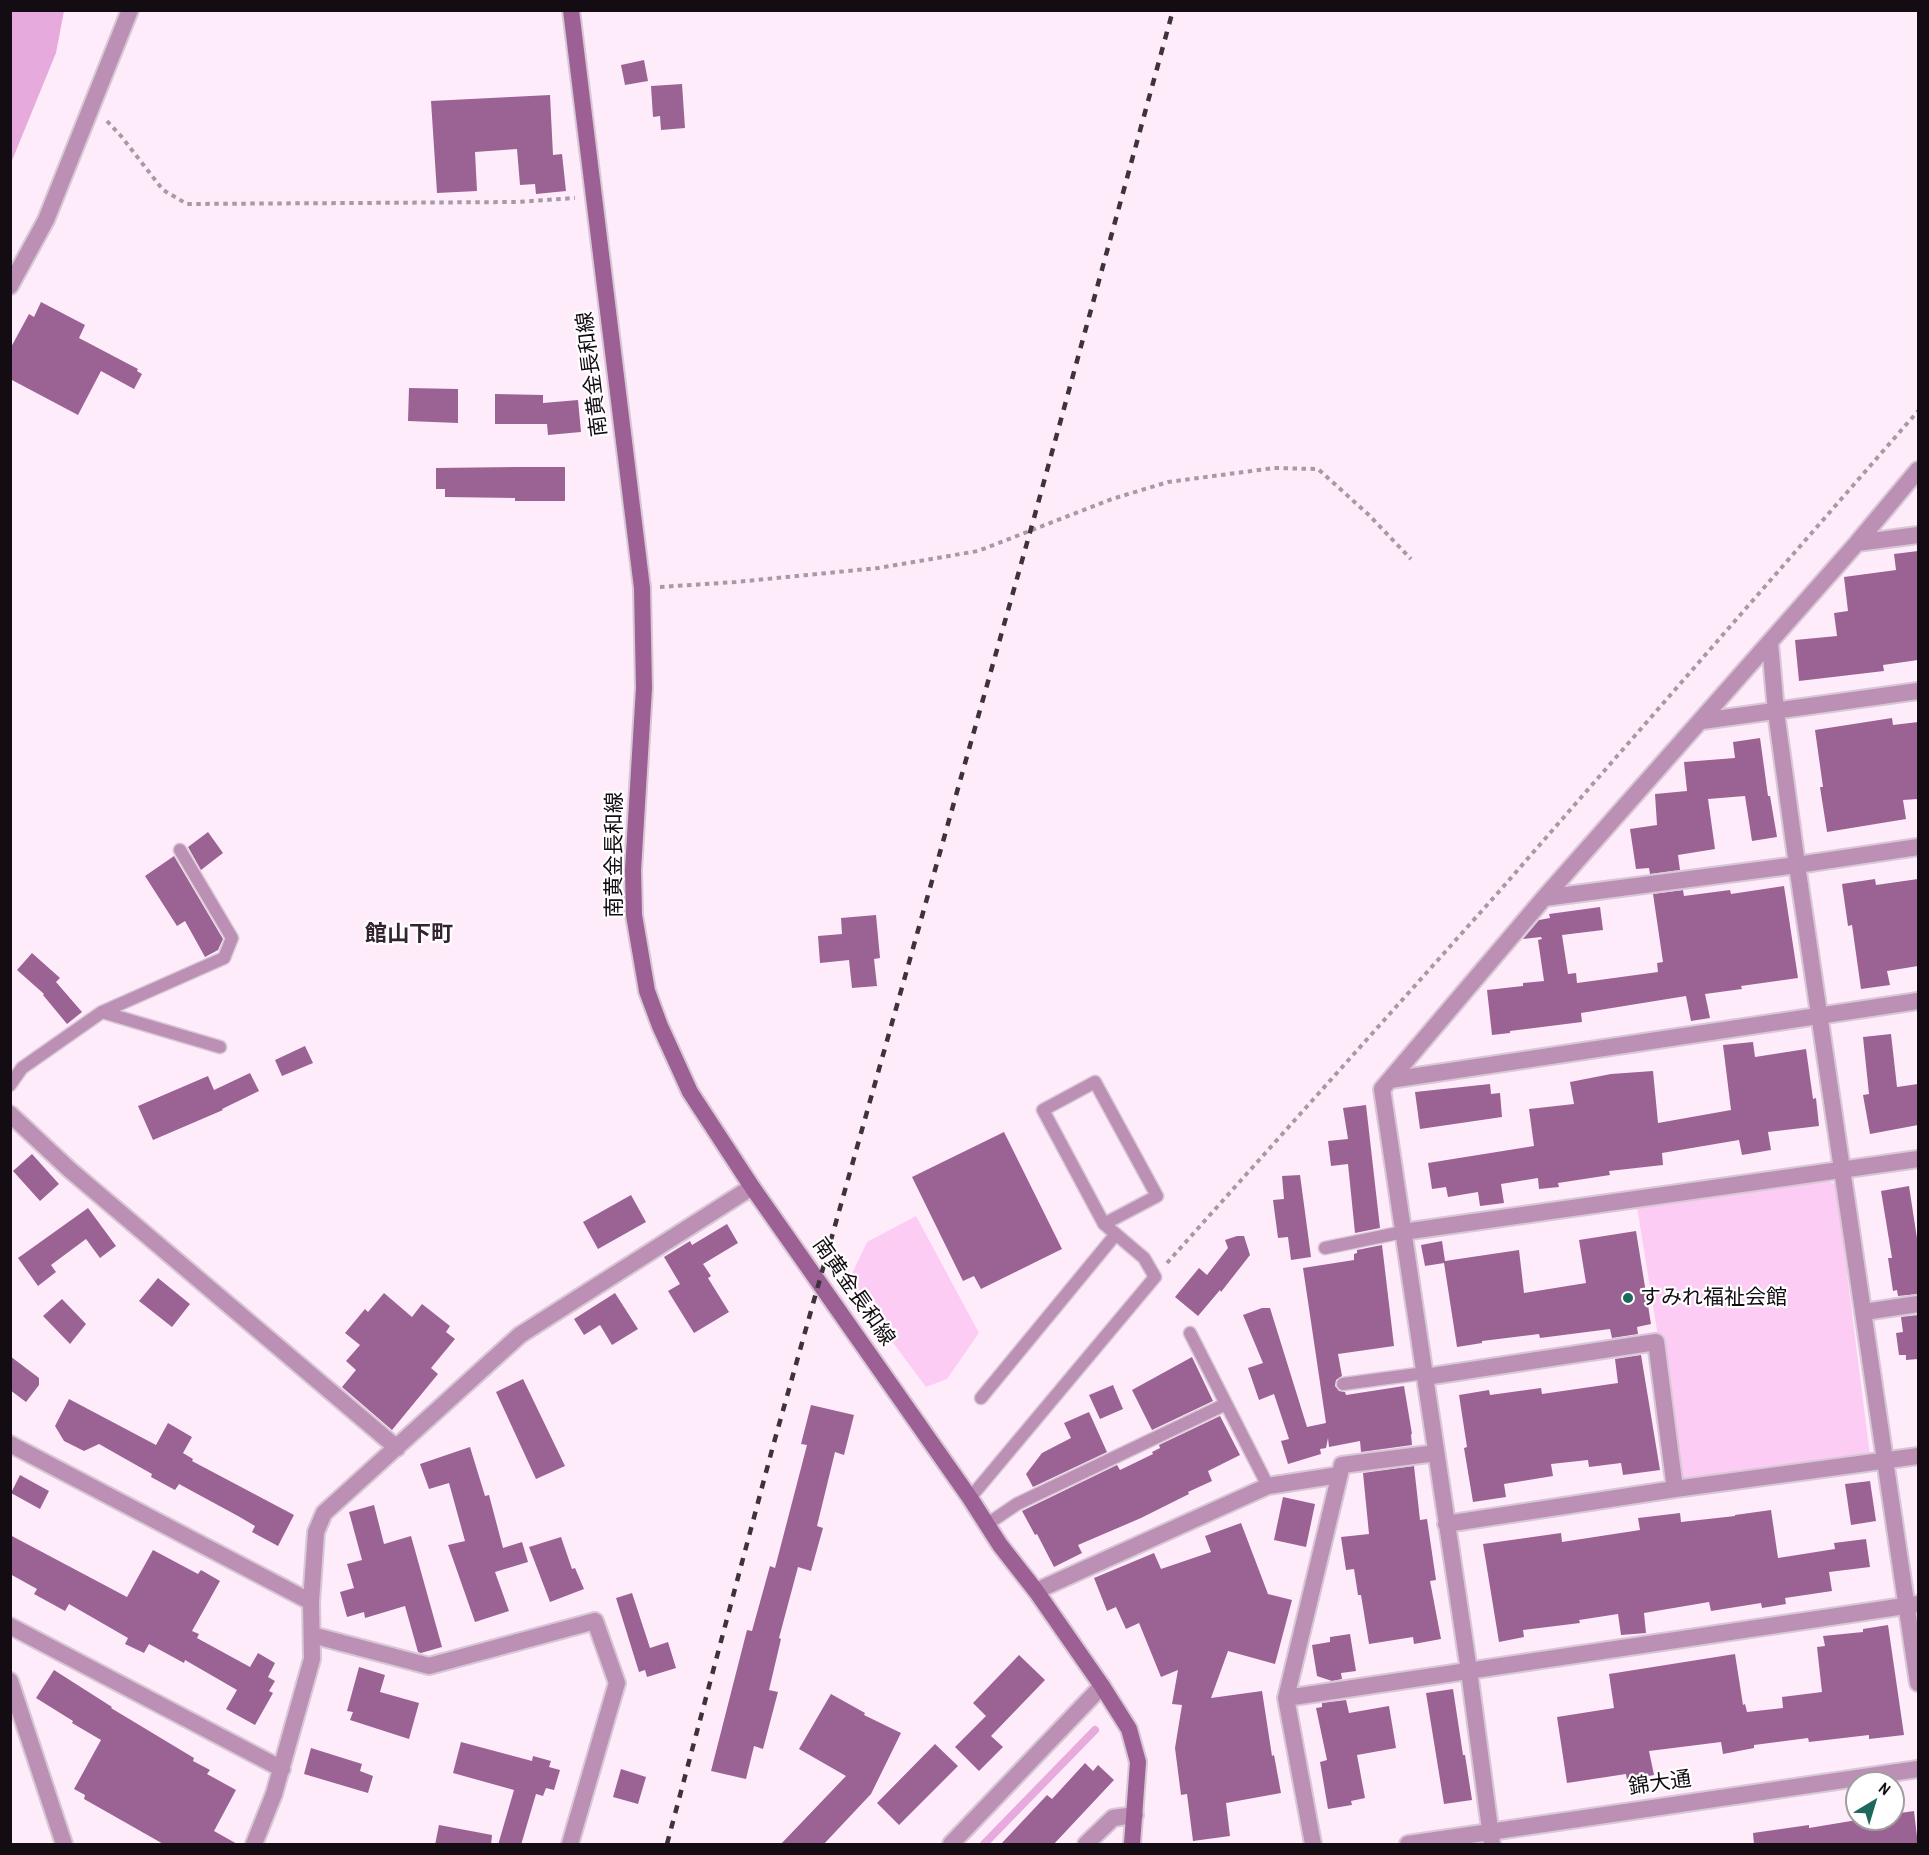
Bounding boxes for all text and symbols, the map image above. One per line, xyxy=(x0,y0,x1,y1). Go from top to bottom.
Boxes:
street label: 南黄金長和線 xyxy=(573,310,613,438)
street label: 南黄金長和線 xyxy=(602,792,628,918)
district label: 館山下町 xyxy=(365,922,453,948)
street label: 南黄金長和線 xyxy=(807,1233,899,1351)
place label: すみれ福祉会館 xyxy=(1640,1285,1787,1311)
marker: すみれ福祉会館 xyxy=(1621,1291,1635,1305)
street label: 錦大通 xyxy=(1627,1767,1693,1801)
north arrow xyxy=(1845,1771,1905,1831)
text: N xyxy=(1874,1777,1895,1800)

